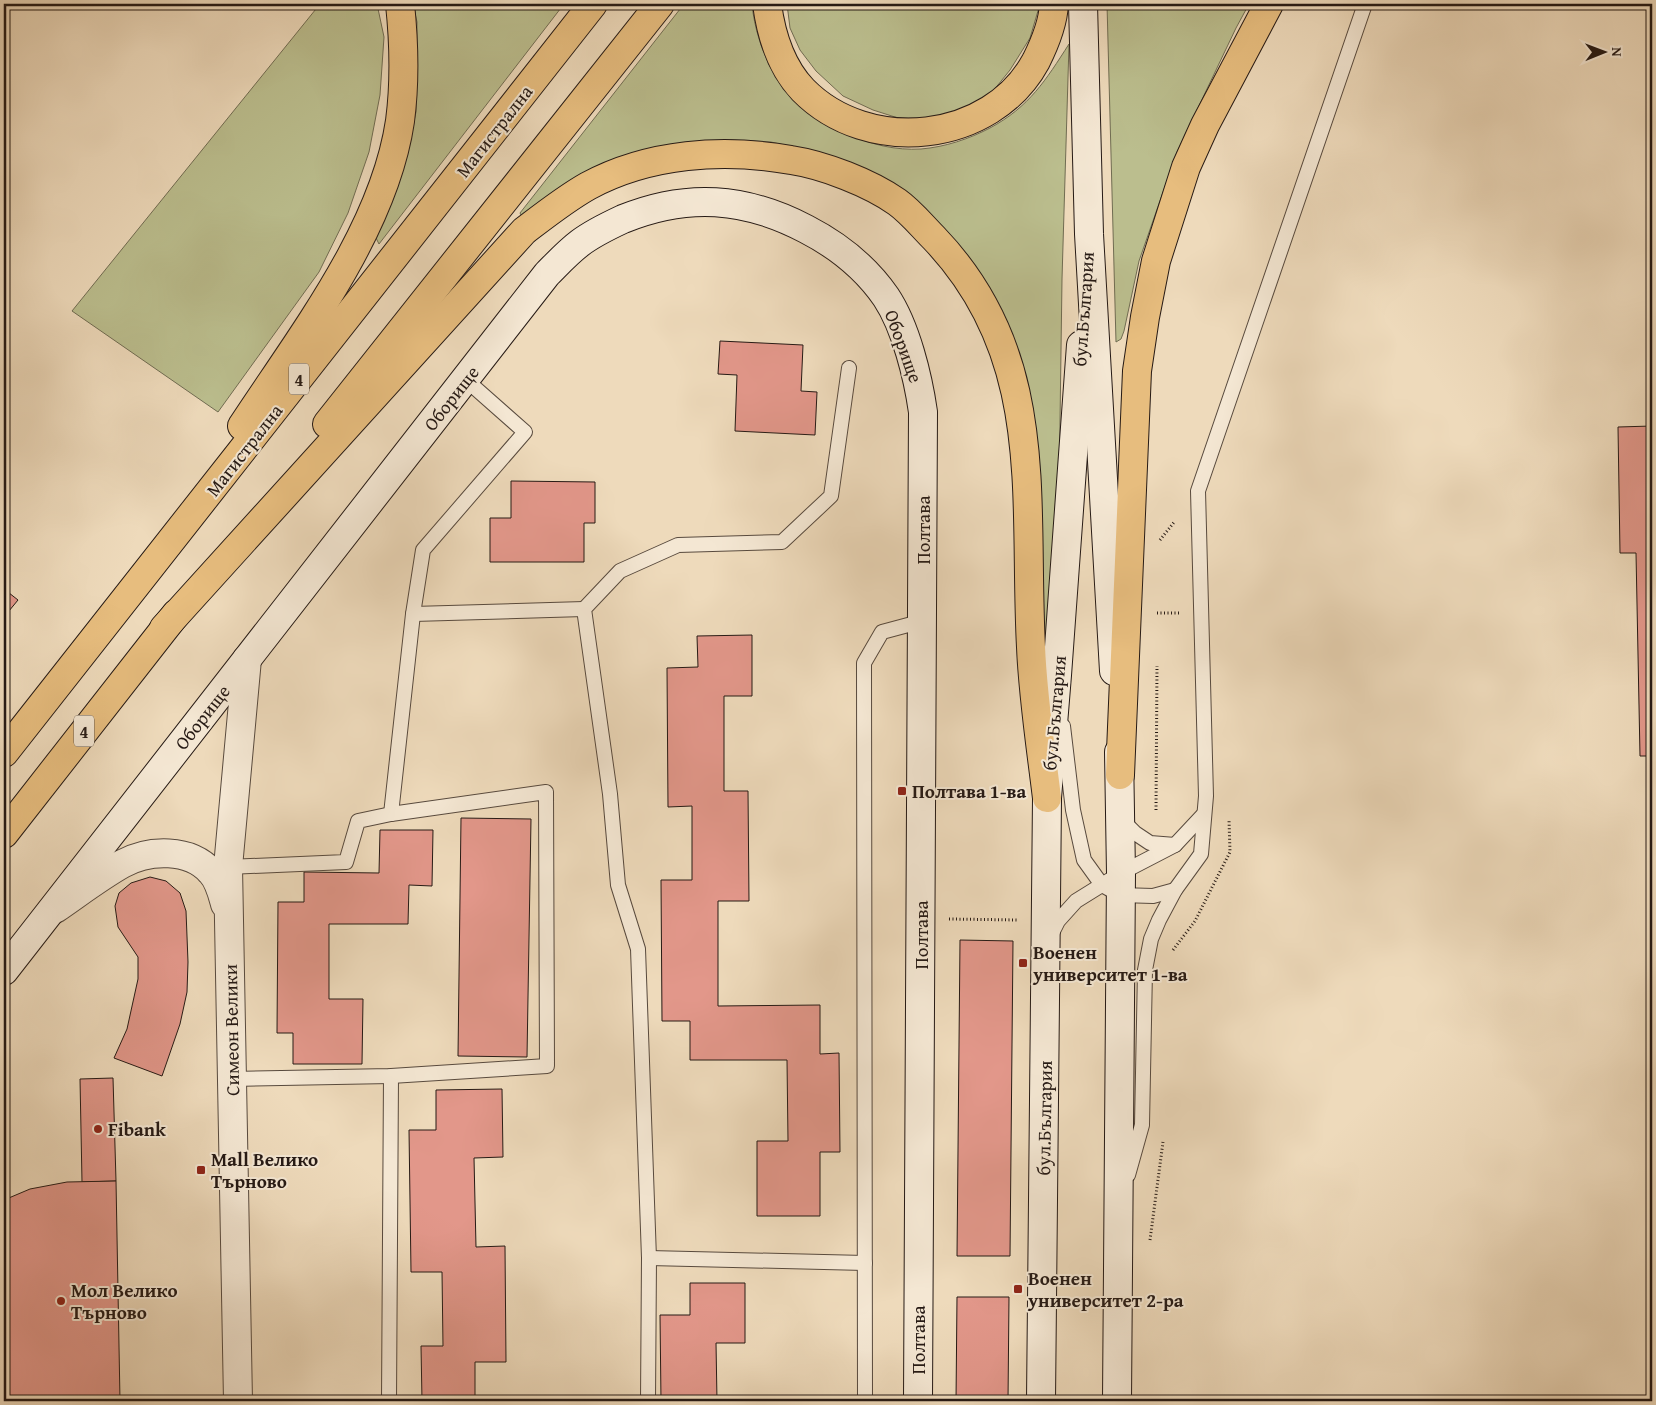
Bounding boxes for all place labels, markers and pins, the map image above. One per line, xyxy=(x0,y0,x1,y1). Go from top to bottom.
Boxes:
place label: Полтава 1-ва xyxy=(912,777,1026,805)
marker: Полтава 1-ва xyxy=(896,785,908,797)
place label: Военен университет 1-ва xyxy=(1032,938,1188,988)
marker: Военен университет 1-ва xyxy=(1017,957,1029,969)
place label: Fibank xyxy=(108,1115,166,1143)
marker: Fibank xyxy=(92,1123,104,1135)
place label: Mall Велико Търново xyxy=(211,1145,318,1195)
marker: Mall Велико Търново xyxy=(195,1164,207,1176)
place label: Военен университет 2-ра xyxy=(1027,1264,1184,1314)
place label: Мол Велико Търново xyxy=(71,1276,178,1326)
marker: Военен университет 2-ра xyxy=(1012,1283,1024,1295)
marker: Мол Велико Търново xyxy=(55,1295,67,1307)

